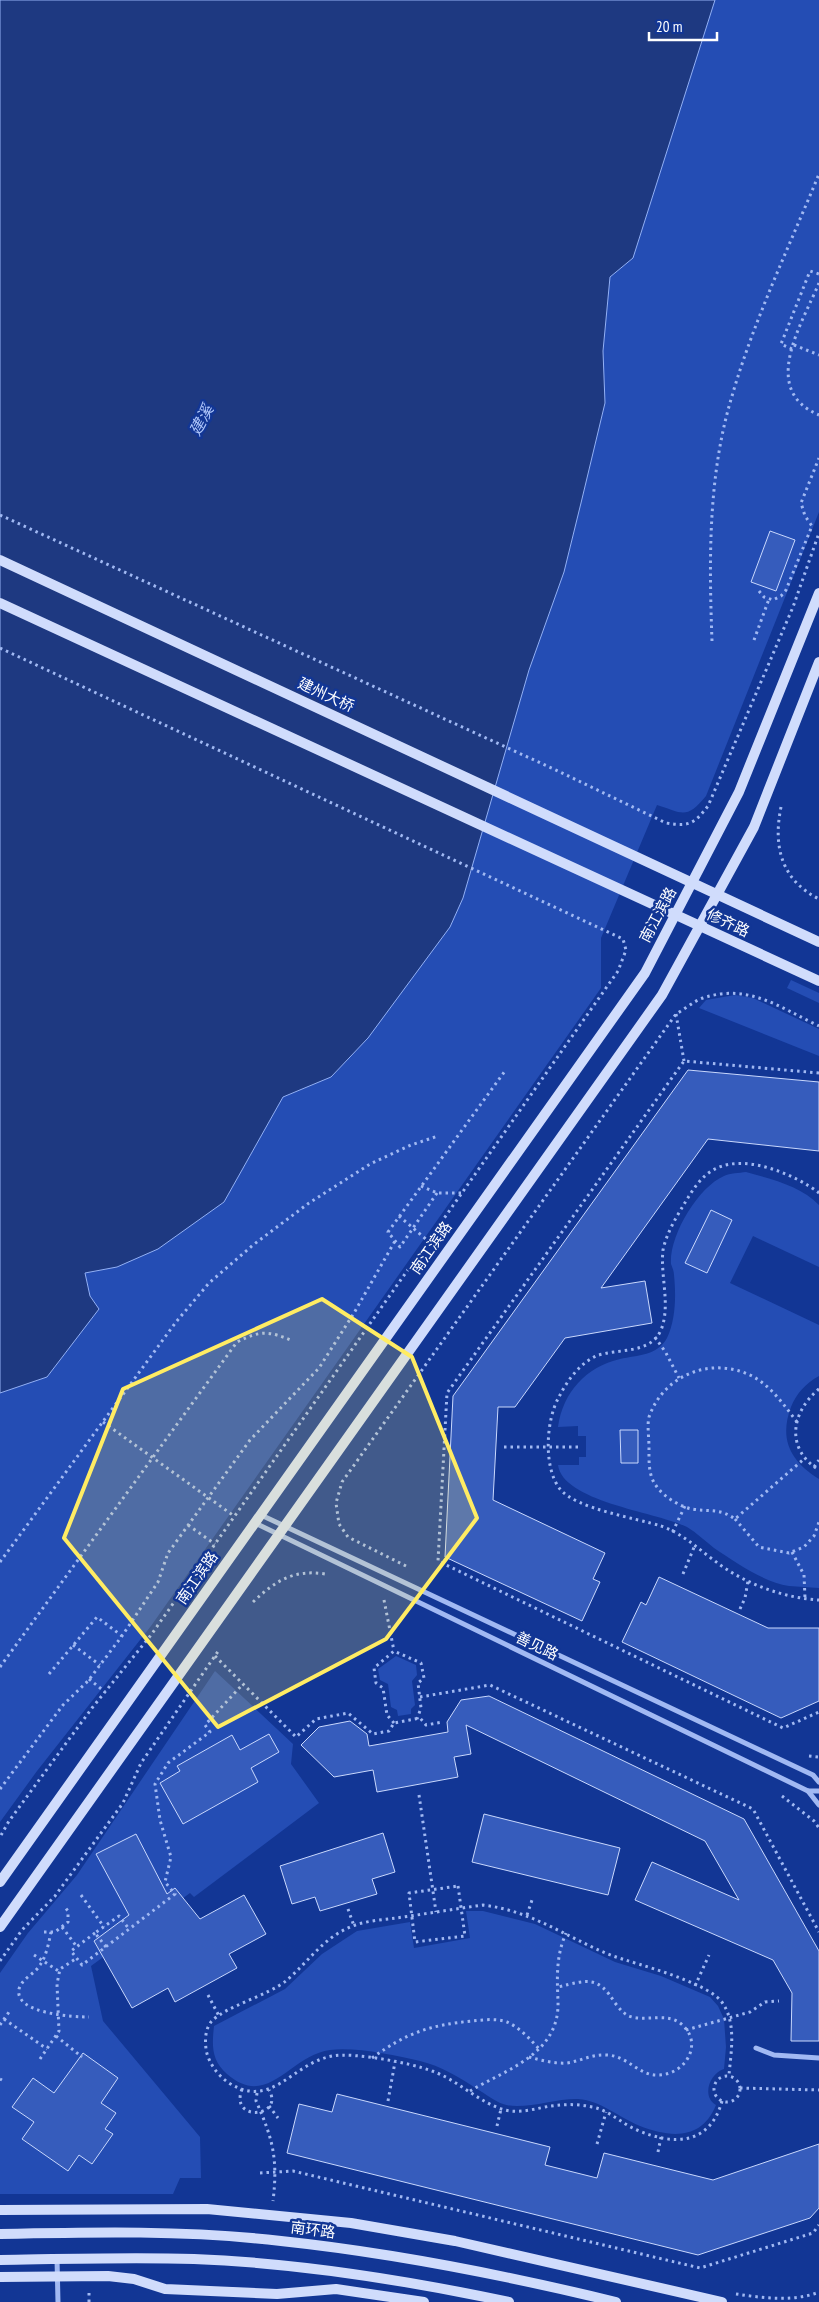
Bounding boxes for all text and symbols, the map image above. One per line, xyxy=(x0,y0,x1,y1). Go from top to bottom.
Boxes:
scale bar xyxy=(649,10,716,42)
text: 20 m xyxy=(656,17,682,36)
water label: 建溪 xyxy=(185,399,218,439)
street label: 建州大桥 xyxy=(295,673,357,716)
street label: 南江滨路 xyxy=(635,884,680,946)
street label: 修齐路 xyxy=(704,904,753,941)
street label: 南江滨路 xyxy=(406,1218,456,1278)
street label: 南江滨路 xyxy=(172,1548,222,1608)
street label: 善见路 xyxy=(513,1627,562,1664)
street label: 南环路 xyxy=(290,2217,337,2242)

